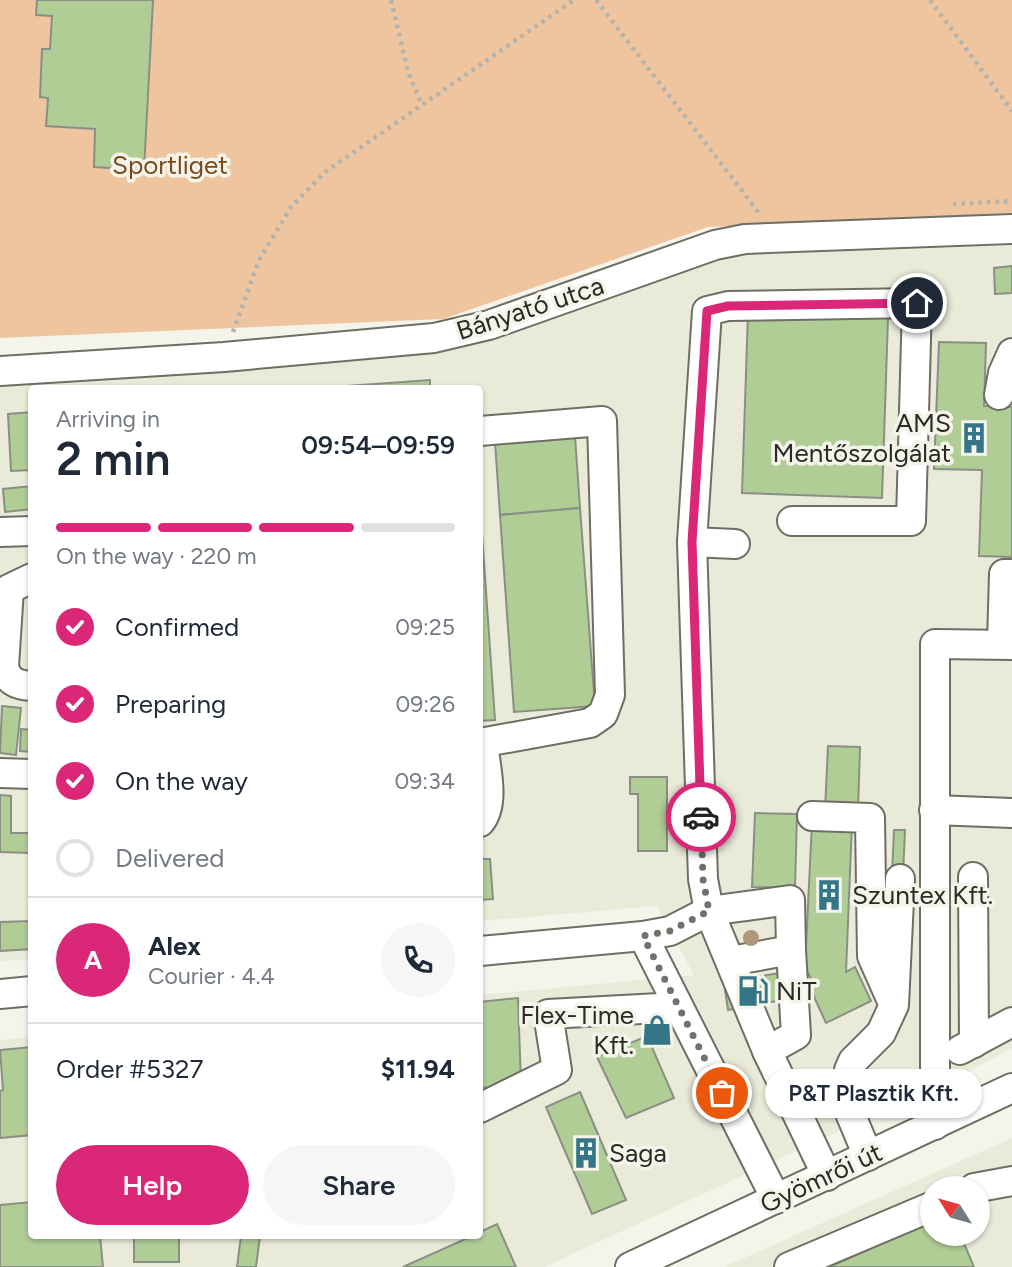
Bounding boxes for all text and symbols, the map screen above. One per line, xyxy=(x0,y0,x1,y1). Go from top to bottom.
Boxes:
park label: Sportliget xyxy=(112,149,228,181)
street label: Bányató utca xyxy=(452,269,608,347)
pin xyxy=(887,273,947,333)
icon: home xyxy=(898,284,936,322)
text: Arriving in xyxy=(56,405,160,433)
place label: AMS Mentőszolgálat xyxy=(772,407,951,469)
building icon: AMS Mentőszolgálat xyxy=(957,421,991,455)
text: 09:54–09:59 xyxy=(301,429,455,461)
text: 2 min xyxy=(56,431,171,487)
text: On the way · 220 m xyxy=(56,542,256,570)
icon: check xyxy=(56,608,94,646)
text: Confirmed xyxy=(115,611,239,643)
text: 09:25 xyxy=(395,613,455,641)
icon: check xyxy=(56,685,94,723)
text: Preparing xyxy=(115,688,226,720)
text: 09:26 xyxy=(396,690,455,718)
icon: check xyxy=(56,762,94,800)
text: On the way xyxy=(115,765,248,797)
text: 09:34 xyxy=(395,767,455,795)
courier xyxy=(666,782,736,852)
icon: car xyxy=(682,798,720,836)
text: Delivered xyxy=(115,842,224,874)
building icon: Szuntex Kft. xyxy=(812,878,846,912)
place label: Szuntex Kft. xyxy=(852,879,993,911)
button: phone xyxy=(381,923,455,997)
text: Alex xyxy=(148,930,201,962)
text: A xyxy=(84,944,102,976)
text: Courier · 4.4 xyxy=(148,962,275,990)
fuel station icon: NiT xyxy=(736,974,770,1008)
place label: NiT xyxy=(776,975,817,1007)
place label: Flex-Time Kft. xyxy=(520,999,634,1061)
shop icon: Flex-Time Kft. xyxy=(640,1013,674,1047)
text: Order #5327 xyxy=(56,1053,204,1085)
text: $11.94 xyxy=(381,1053,455,1085)
pin xyxy=(692,1063,752,1123)
callout: P&T Plasztik Kft. xyxy=(764,1068,981,1118)
icon: bag xyxy=(703,1074,741,1112)
text: P&T Plasztik Kft. xyxy=(788,1079,959,1107)
building icon: Saga xyxy=(569,1136,603,1170)
street label: Gyömrői út xyxy=(755,1136,887,1220)
place label: Saga xyxy=(609,1137,667,1169)
button: Help xyxy=(56,1145,249,1225)
button: Share xyxy=(263,1145,455,1225)
north arrow xyxy=(920,1176,990,1246)
map controls xyxy=(920,1176,990,1246)

